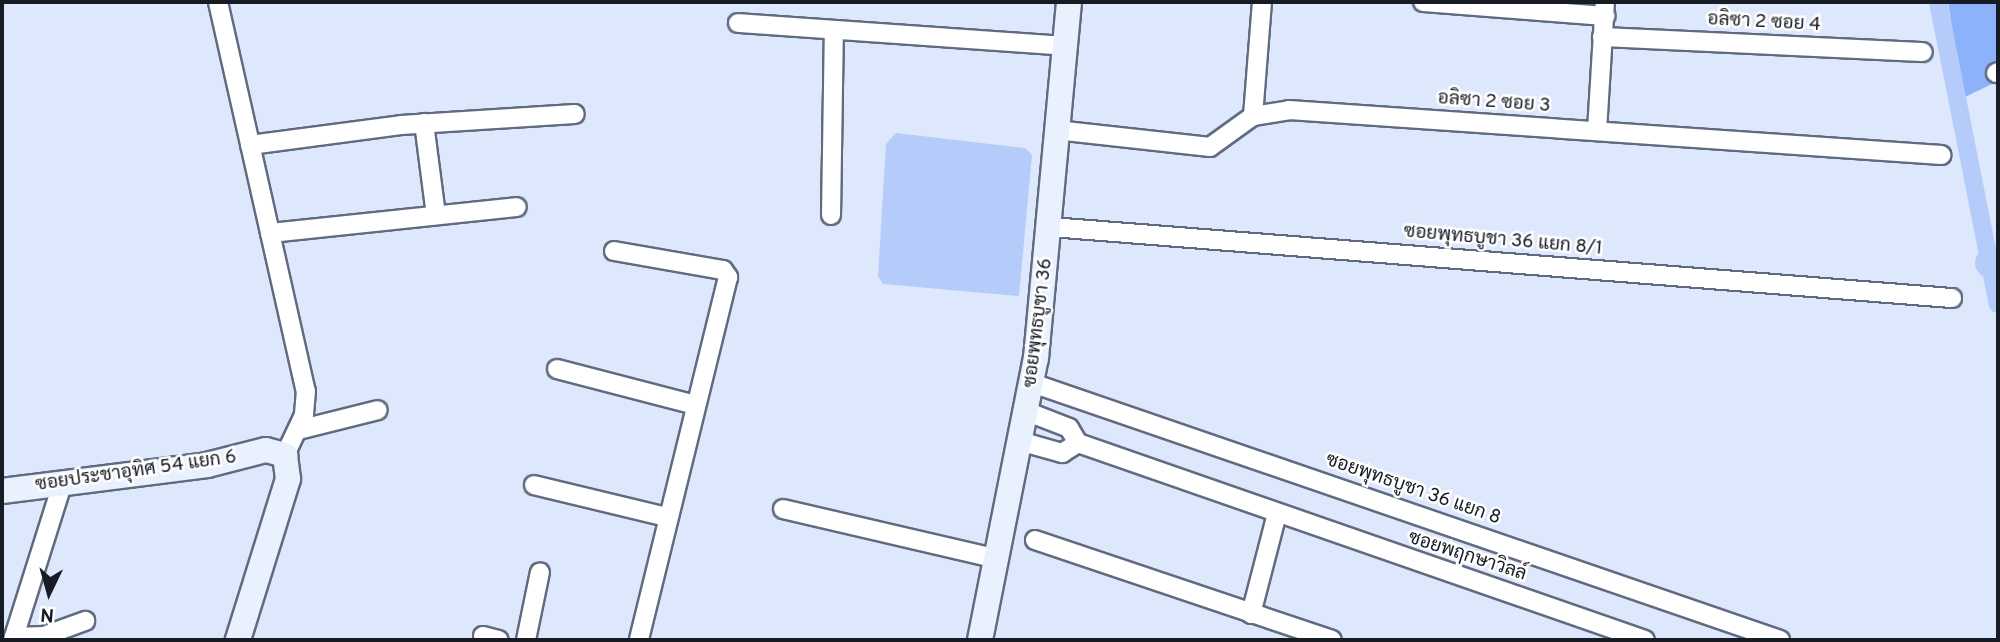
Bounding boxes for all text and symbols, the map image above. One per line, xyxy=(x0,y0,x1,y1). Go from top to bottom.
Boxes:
street label: อลิซา 2 ซอย 4 xyxy=(1707,9,1821,37)
street label: อลิซา 2 ซอย 3 xyxy=(1437,88,1551,118)
street label: ซอยพุทธบูชา 36 แยก 8/1 xyxy=(1403,221,1603,261)
street label: ซอยพุทธบูชา 36 xyxy=(1020,257,1058,389)
street label: ซอยประชาอุทิศ 54 แยก 6 xyxy=(34,447,238,497)
street label: ซอยพุทธบูชา 36 แยก 8 xyxy=(1322,449,1504,531)
street label: ซอยพฤกษาวิลล์ xyxy=(1405,527,1529,587)
north arrow xyxy=(14,558,84,628)
text: N xyxy=(39,601,55,626)

